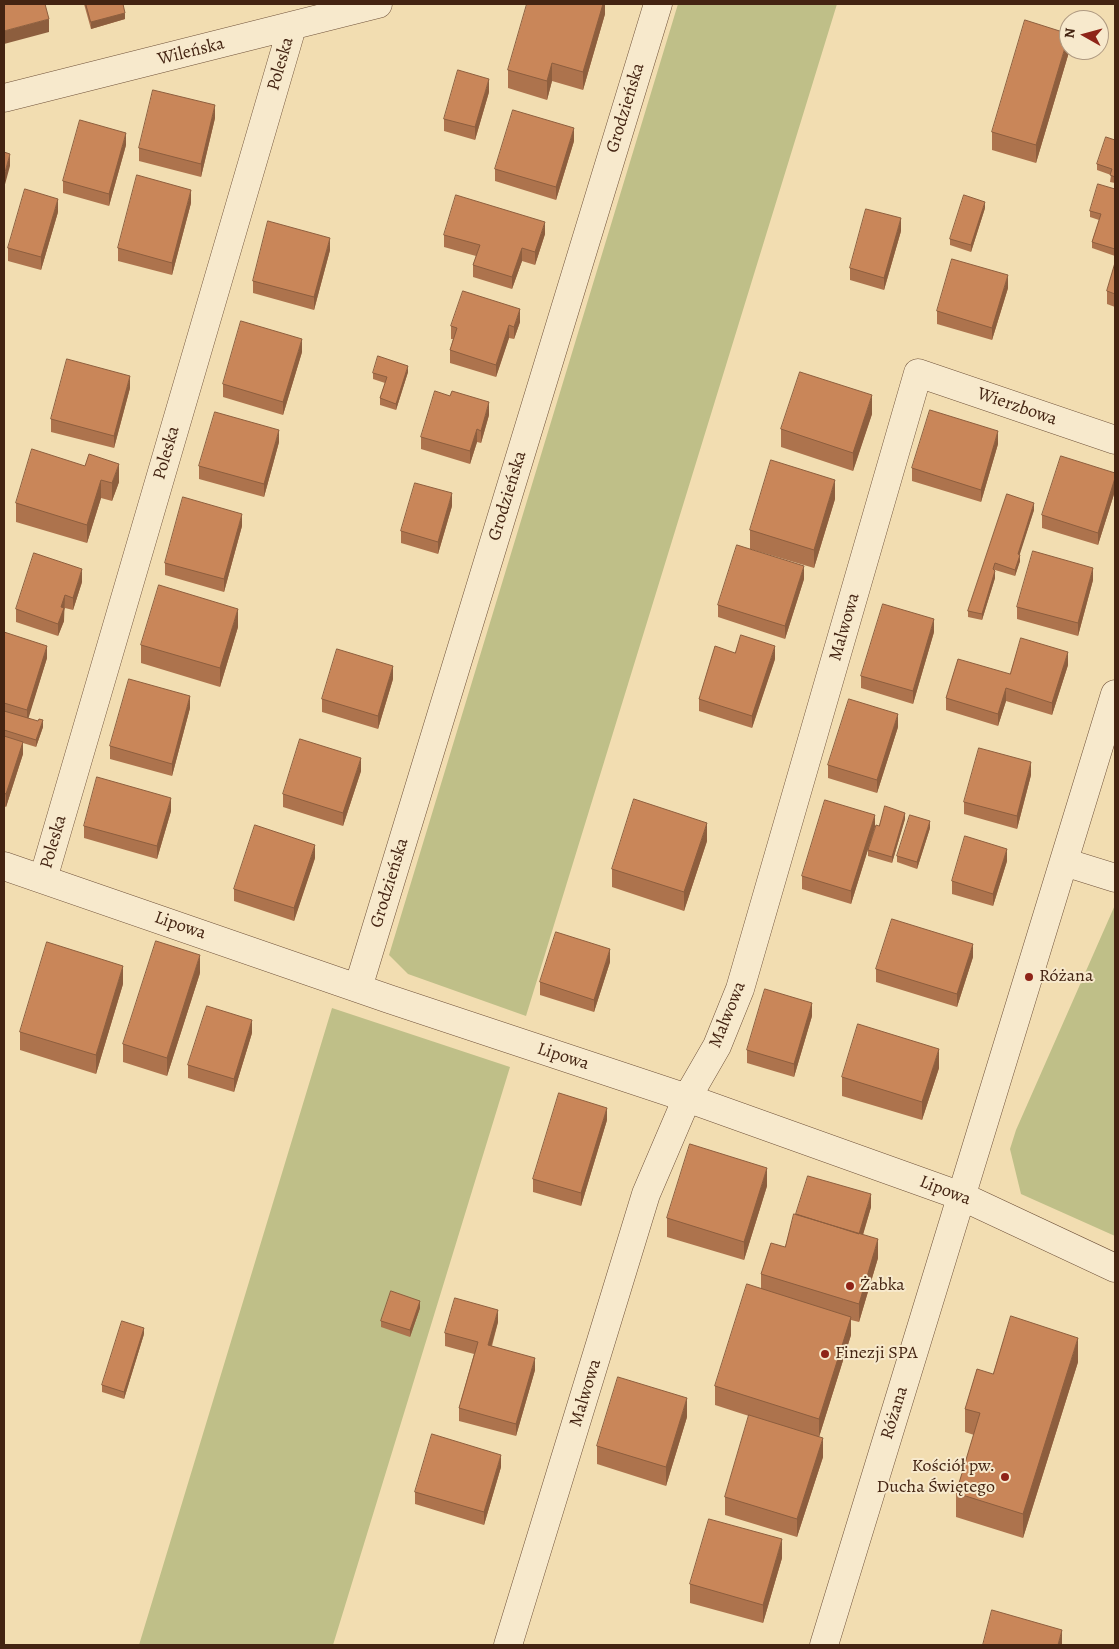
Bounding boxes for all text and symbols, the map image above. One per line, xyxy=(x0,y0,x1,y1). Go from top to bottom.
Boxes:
north arrow xyxy=(1059,10,1109,60)
text: N xyxy=(1060,27,1080,39)
street label: Wileńska xyxy=(155,33,227,71)
street label: Poleska xyxy=(263,35,299,93)
street label: Grodzieńska xyxy=(602,61,650,155)
street label: Wierzbowa xyxy=(974,383,1060,431)
street label: Poleska xyxy=(149,424,185,482)
street label: Grodzieńska xyxy=(484,449,532,543)
street label: Malwowa xyxy=(825,591,865,663)
street label: Poleska xyxy=(36,813,72,871)
street label: Grodzieńska xyxy=(366,836,414,930)
street label: Lipowa xyxy=(151,907,209,945)
place label: Różana xyxy=(1039,966,1093,988)
marker: Różana xyxy=(1023,971,1035,983)
street label: Malwowa xyxy=(705,979,751,1051)
street label: Lipowa xyxy=(534,1039,592,1075)
street label: Lipowa xyxy=(916,1171,974,1211)
place label: Żabka xyxy=(860,1275,905,1297)
marker: Żabka xyxy=(844,1280,856,1292)
place label: Finezji SPA xyxy=(835,1343,918,1365)
marker: Finezji SPA xyxy=(819,1348,831,1360)
street label: Malwowa xyxy=(565,1357,607,1429)
street label: Różana xyxy=(877,1384,913,1442)
place label: Kościół pw. Ducha Świętego xyxy=(877,1456,995,1498)
marker: Kościół pw. Ducha Świętego xyxy=(999,1471,1011,1483)

